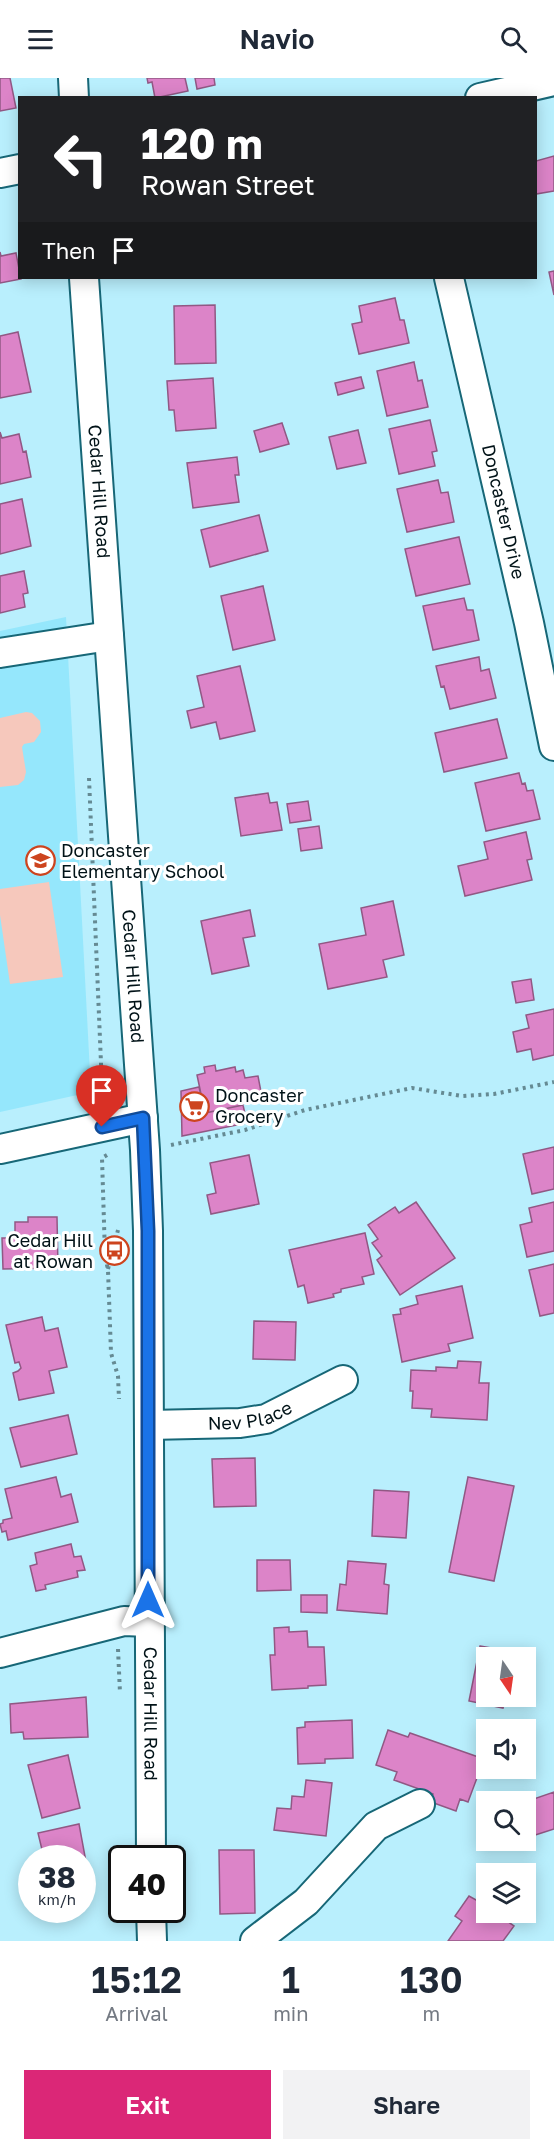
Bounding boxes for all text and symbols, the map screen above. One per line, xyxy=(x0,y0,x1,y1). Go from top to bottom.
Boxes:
icon: menu xyxy=(24,23,57,56)
text: Navio xyxy=(240,23,314,55)
icon: search xyxy=(497,23,530,56)
text: 120 m xyxy=(141,118,263,168)
icon: left xyxy=(42,120,120,198)
text: Rowan Street xyxy=(141,169,315,201)
icon: arrive xyxy=(107,234,140,267)
text: Then xyxy=(42,237,95,264)
street label: Cedar Hill Road xyxy=(84,424,116,559)
street label: Doncaster Drive xyxy=(478,442,530,581)
place label: Doncaster Elementary School xyxy=(61,839,225,882)
school or university icon: Doncaster Elementary School xyxy=(24,845,56,877)
street label: Cedar Hill Road xyxy=(118,909,150,1044)
pin xyxy=(76,1065,127,1127)
icon: arrive xyxy=(85,1074,118,1107)
place label: Doncaster Grocery xyxy=(215,1084,304,1127)
supermarket icon: Doncaster Grocery xyxy=(178,1090,210,1122)
place label: Cedar Hill at Rowan xyxy=(8,1229,93,1272)
bus stop icon: Cedar Hill at Rowan xyxy=(98,1235,130,1267)
street label: Nev Place xyxy=(208,1396,295,1434)
position arrow xyxy=(116,1568,180,1632)
street label: Cedar Hill Road xyxy=(140,1647,163,1781)
north arrow xyxy=(476,1647,536,1707)
map controls xyxy=(476,1647,536,1923)
button: sound xyxy=(476,1719,536,1779)
button: search xyxy=(476,1791,536,1851)
speed limit sign: 40 xyxy=(108,1845,186,1923)
text: 38 xyxy=(38,1859,76,1895)
button: layers xyxy=(476,1863,536,1923)
text: km/h xyxy=(38,1890,76,1908)
text: 15:12 xyxy=(91,1958,182,2001)
text: 1 xyxy=(282,1958,300,2001)
text: 130 xyxy=(400,1958,463,2001)
text: Arrival xyxy=(105,2001,168,2025)
text: min xyxy=(273,2001,309,2025)
text: m xyxy=(422,2001,440,2025)
button: Exit xyxy=(24,2070,271,2139)
button: Share xyxy=(283,2070,530,2139)

